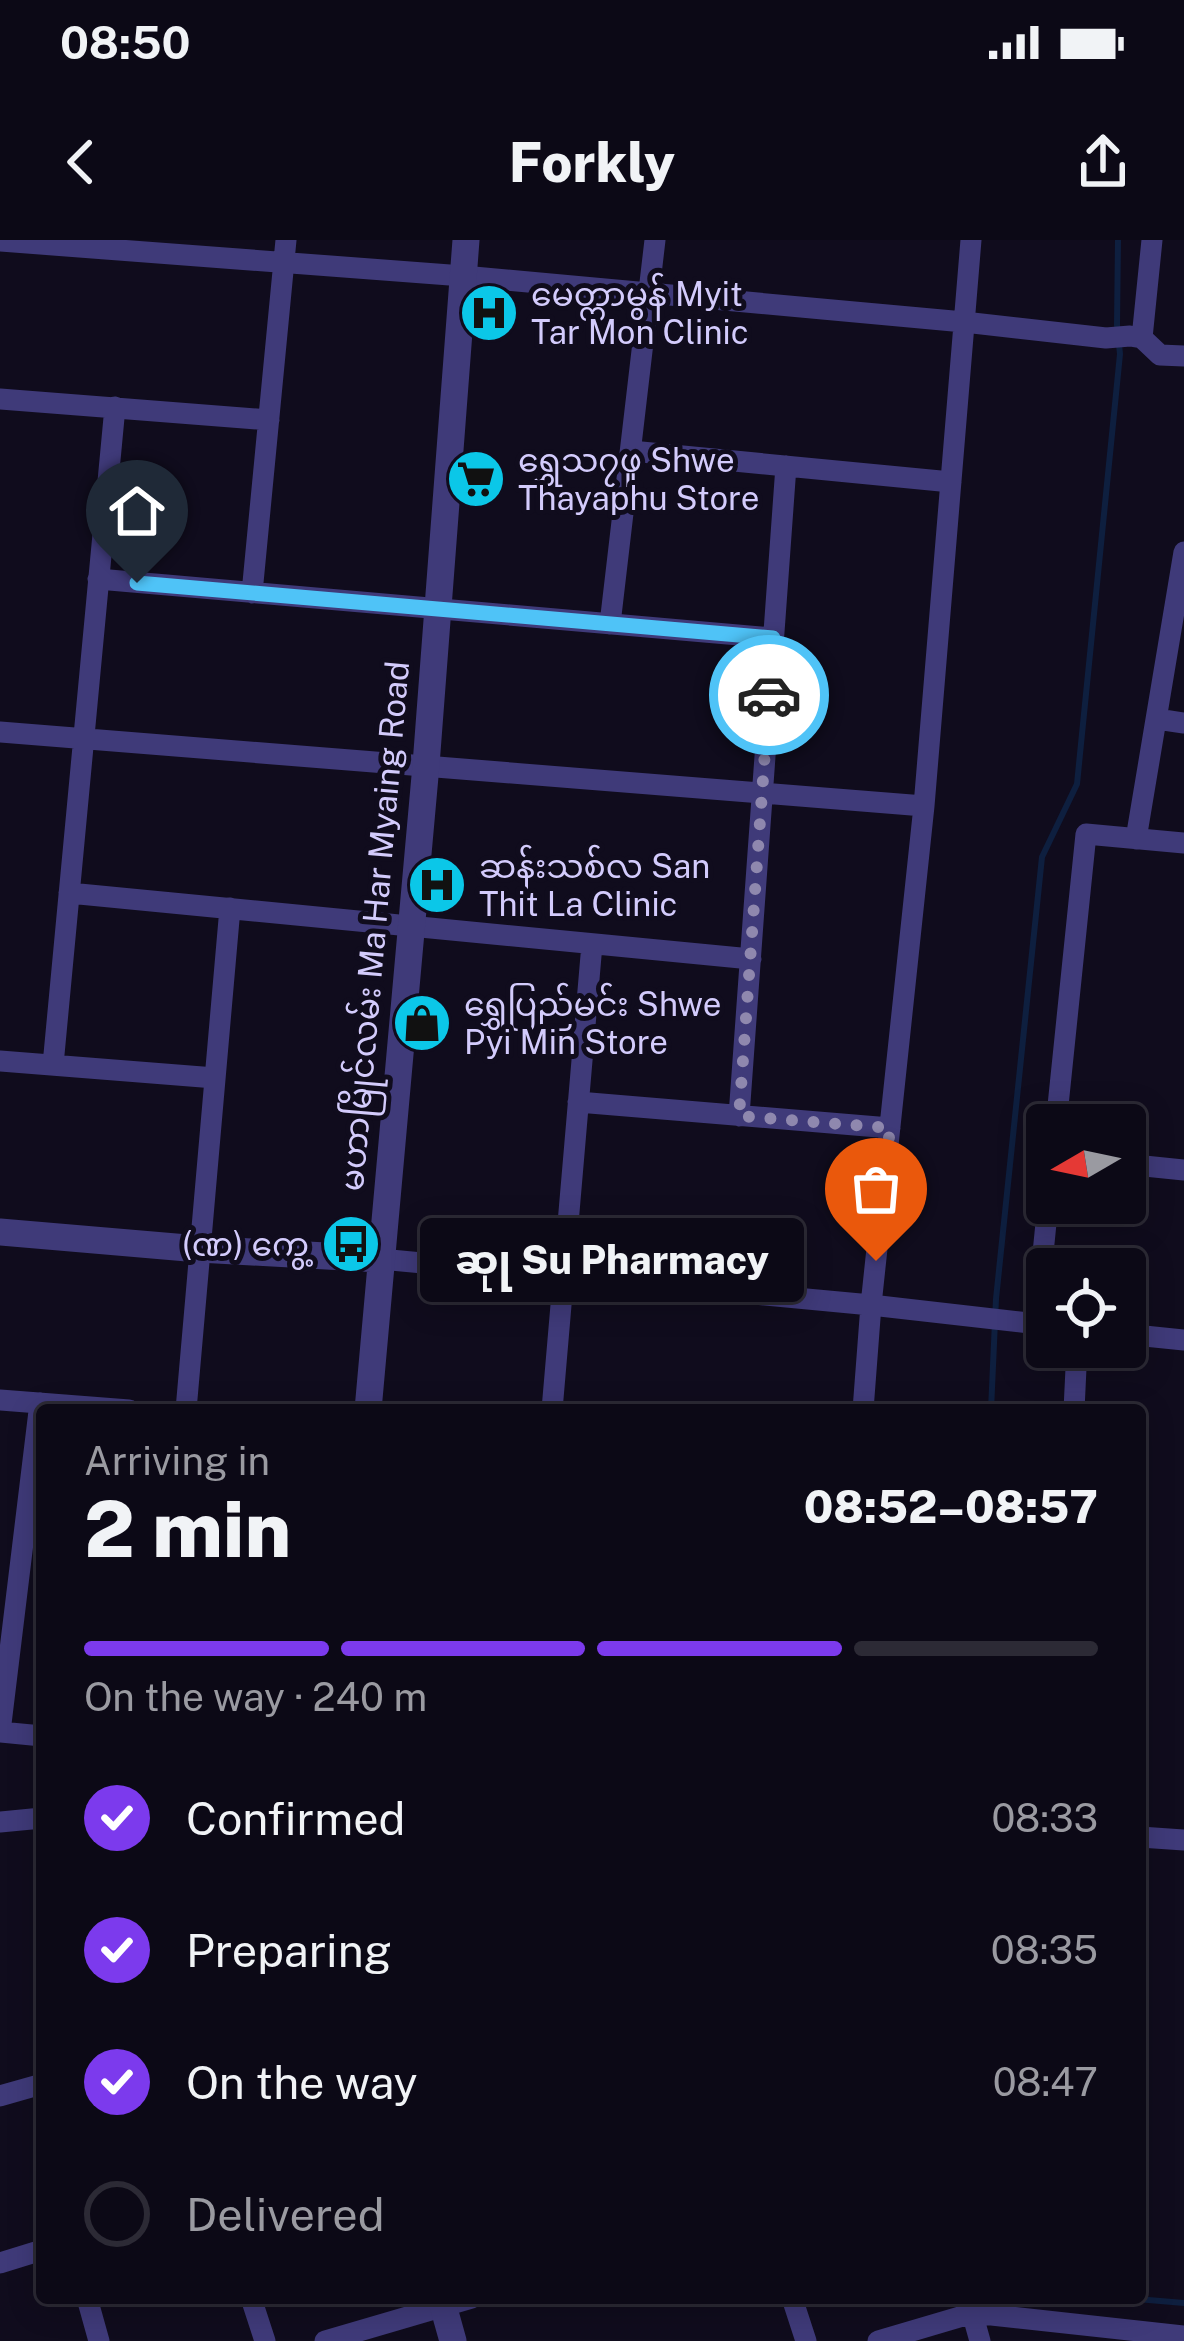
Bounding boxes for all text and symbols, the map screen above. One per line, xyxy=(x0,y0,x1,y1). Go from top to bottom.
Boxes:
text: 08:50 xyxy=(60,16,191,69)
icon: back xyxy=(48,129,114,195)
icon: share xyxy=(1070,129,1136,195)
text: Forkly xyxy=(509,131,675,194)
place label: မေတ္တာမွန် Myit Tar Mon Clinic xyxy=(531,272,749,351)
hospital icon: မေတ္တာမွန် Myit Tar Mon Clinic xyxy=(458,282,520,344)
place label: ရွှေသ၇ဖူ Shwe Thayaphu Store xyxy=(518,441,759,517)
supermarket icon: ရွှေသ၇ဖူ Shwe Thayaphu Store xyxy=(445,448,507,510)
pin xyxy=(86,460,188,583)
icon: home xyxy=(104,478,170,544)
courier xyxy=(709,635,829,755)
street label: မဟာမြိုင်လမ်း Ma Har Myaing Road xyxy=(329,659,424,1193)
icon: car xyxy=(736,662,802,728)
place label: ဆန်းသစ်လ San Thit La Clinic xyxy=(479,844,710,923)
hospital icon: ဆန်းသစ်လ San Thit La Clinic xyxy=(406,854,468,916)
place label: ရွှေပြည်မင်း Shwe Pyi Min Store xyxy=(464,982,721,1061)
shop icon: ရွှေပြည်မင်း Shwe Pyi Min Store xyxy=(391,992,453,1054)
north arrow xyxy=(1026,1104,1146,1224)
map controls xyxy=(1026,1104,1146,1368)
pin xyxy=(825,1138,927,1261)
icon: bag xyxy=(843,1156,909,1222)
bus stop icon: (ဏ) ကွေ့ xyxy=(320,1213,382,1275)
callout: ဆုု Su Pharmacy xyxy=(420,1219,804,1303)
place label: (ဏ) ကွေ့ xyxy=(182,1225,314,1270)
text: ဆုု Su Pharmacy xyxy=(455,1237,769,1283)
button: locate xyxy=(1026,1248,1146,1368)
text: Arriving in xyxy=(84,1438,270,1484)
text: 08:52–08:57 xyxy=(804,1480,1098,1533)
text: 2 min xyxy=(84,1483,291,1575)
text: On the way · 240 m xyxy=(84,1674,427,1720)
icon: check xyxy=(84,1785,150,1851)
text: Confirmed xyxy=(186,1792,405,1845)
text: 08:33 xyxy=(991,1795,1098,1841)
icon: check xyxy=(84,1917,150,1983)
text: Preparing xyxy=(186,1924,392,1977)
text: 08:35 xyxy=(991,1927,1098,1973)
icon: check xyxy=(84,2049,150,2115)
text: On the way xyxy=(186,2056,418,2109)
text: 08:47 xyxy=(993,2059,1098,2105)
text: Delivered xyxy=(186,2188,385,2241)

